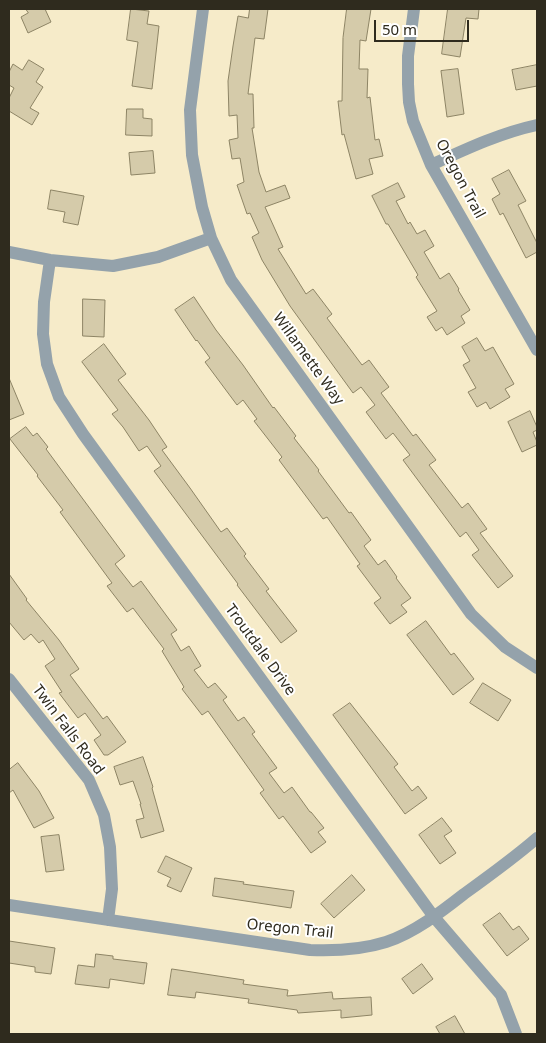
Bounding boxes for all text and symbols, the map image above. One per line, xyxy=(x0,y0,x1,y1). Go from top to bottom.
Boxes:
scale bar xyxy=(376,10,471,42)
text: 50 m xyxy=(382,19,417,39)
street label: Oregon Trail xyxy=(432,136,488,222)
street label: Willamette Way xyxy=(269,309,347,409)
street label: Troutdale Drive xyxy=(221,601,299,699)
street label: Twin Falls Road xyxy=(28,681,108,779)
street label: Oregon Trail xyxy=(246,915,334,943)

